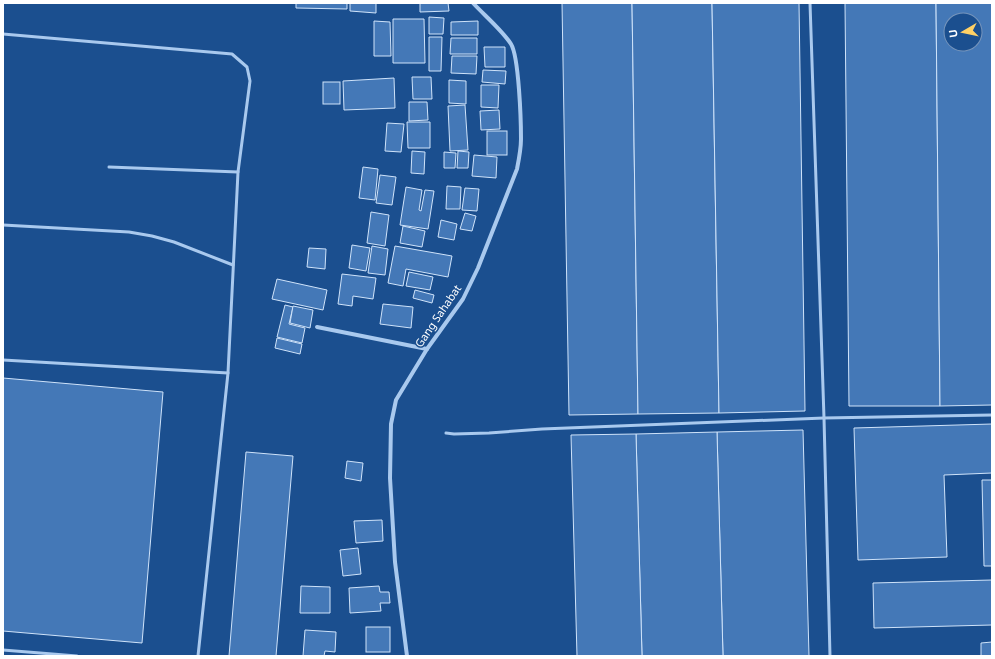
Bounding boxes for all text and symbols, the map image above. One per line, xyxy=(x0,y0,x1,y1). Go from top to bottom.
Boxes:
north arrow xyxy=(943,12,983,52)
text: U xyxy=(945,28,961,39)
street label: Gang Sahabat xyxy=(411,281,464,350)

